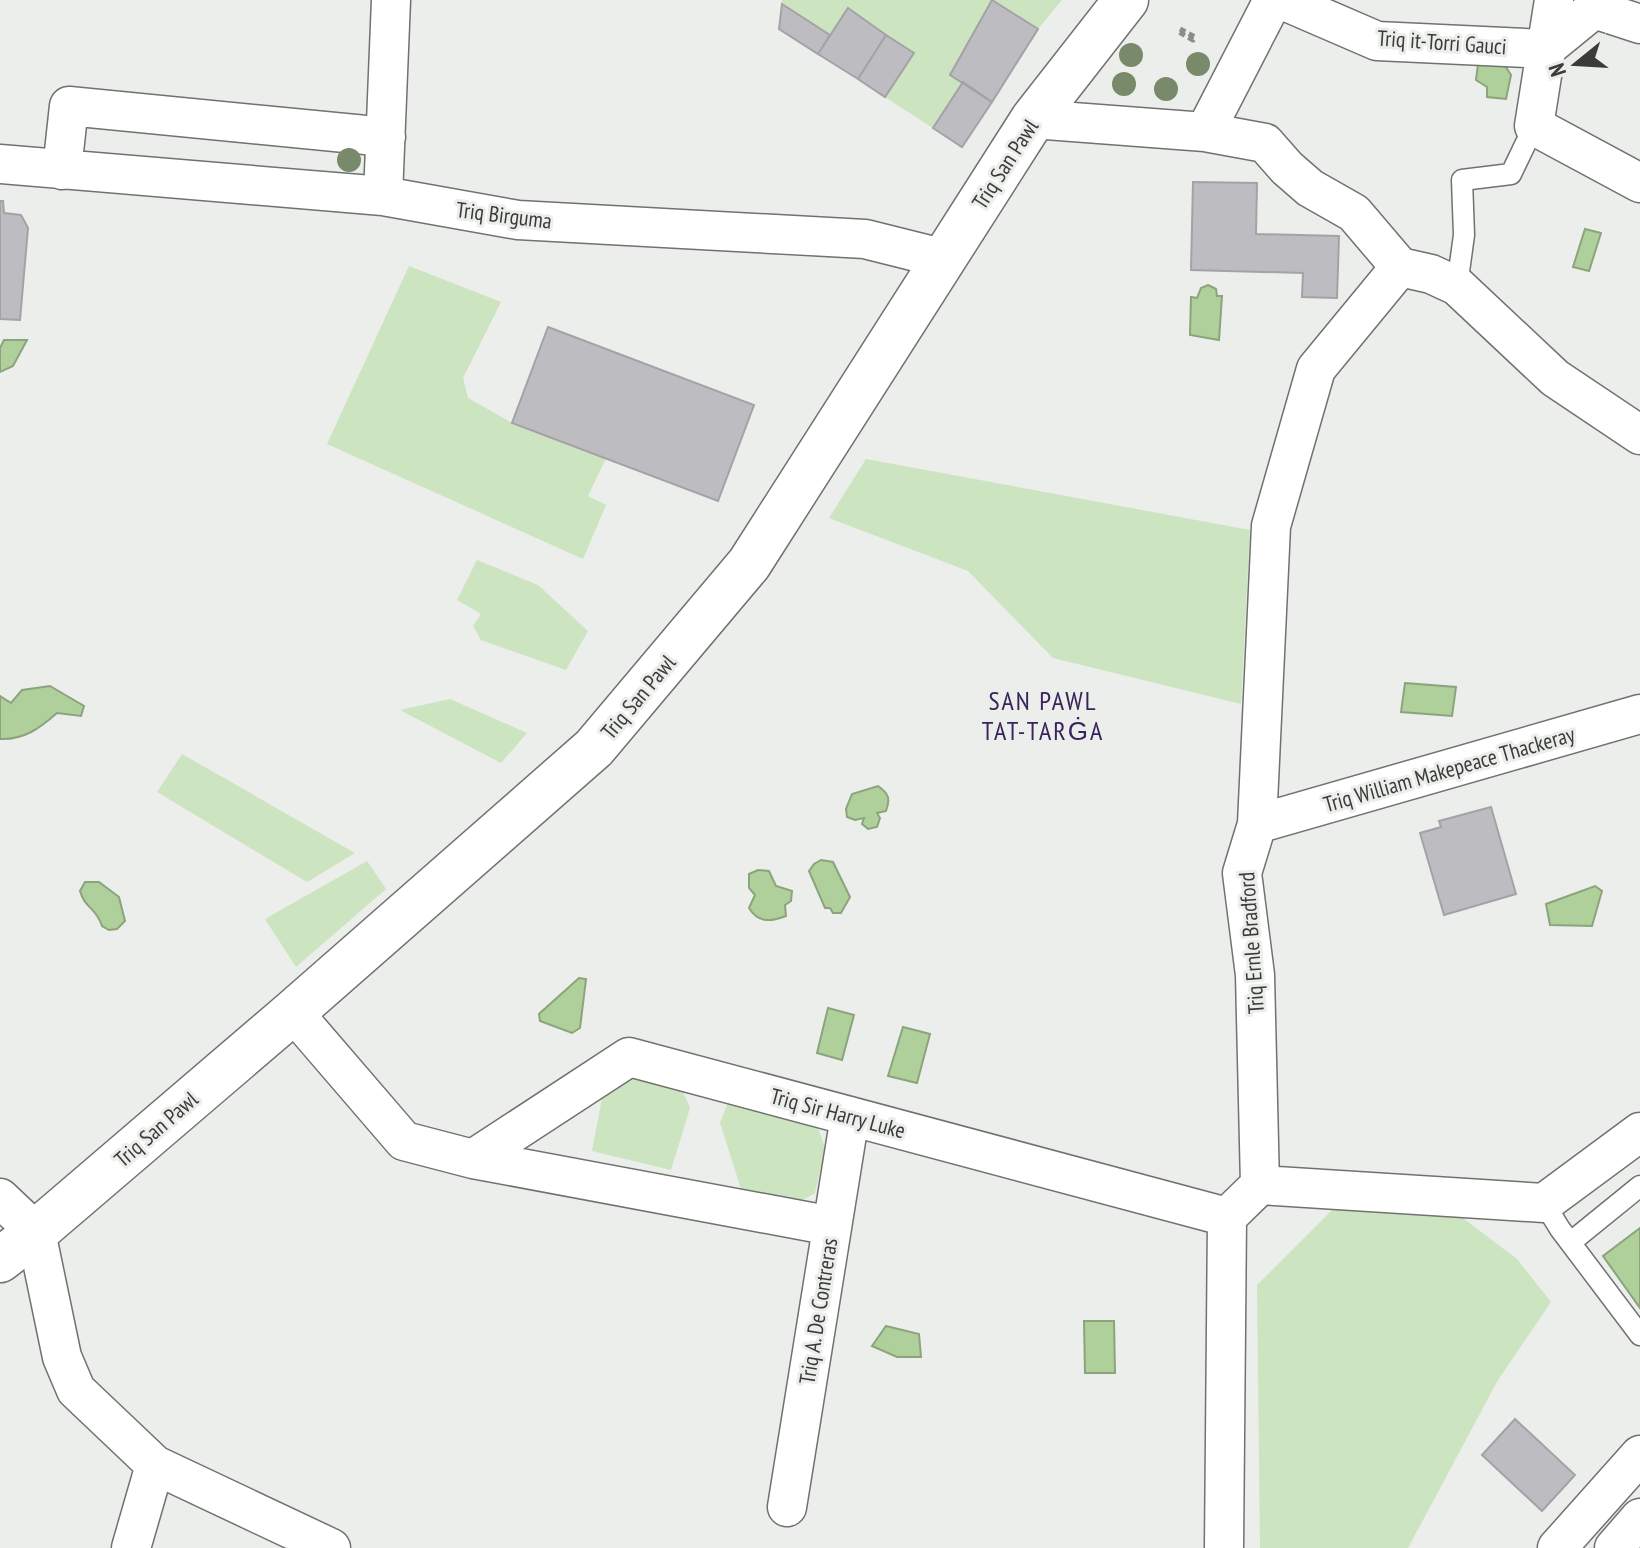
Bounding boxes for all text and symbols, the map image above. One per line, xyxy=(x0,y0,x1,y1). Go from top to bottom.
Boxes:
street label: Triq it-Torri Gauci xyxy=(1376,24,1508,60)
north arrow xyxy=(1536,24,1616,104)
text: N xyxy=(1542,60,1572,80)
street label: Triq San Pawl xyxy=(966,113,1045,214)
street label: Triq Birguma xyxy=(455,195,553,235)
street label: Triq San Pawl xyxy=(595,648,682,745)
district label: SAN PAWL TAT-TARĠA xyxy=(982,684,1104,747)
street label: Triq William Makepeace Thackeray xyxy=(1320,720,1578,818)
street label: Triq Ernle Bradford xyxy=(1232,871,1270,1015)
street label: Triq Sir Harry Luke xyxy=(767,1082,909,1144)
street label: Triq San Pawl xyxy=(108,1085,204,1173)
street label: Triq A. De Contreras xyxy=(793,1236,843,1386)

